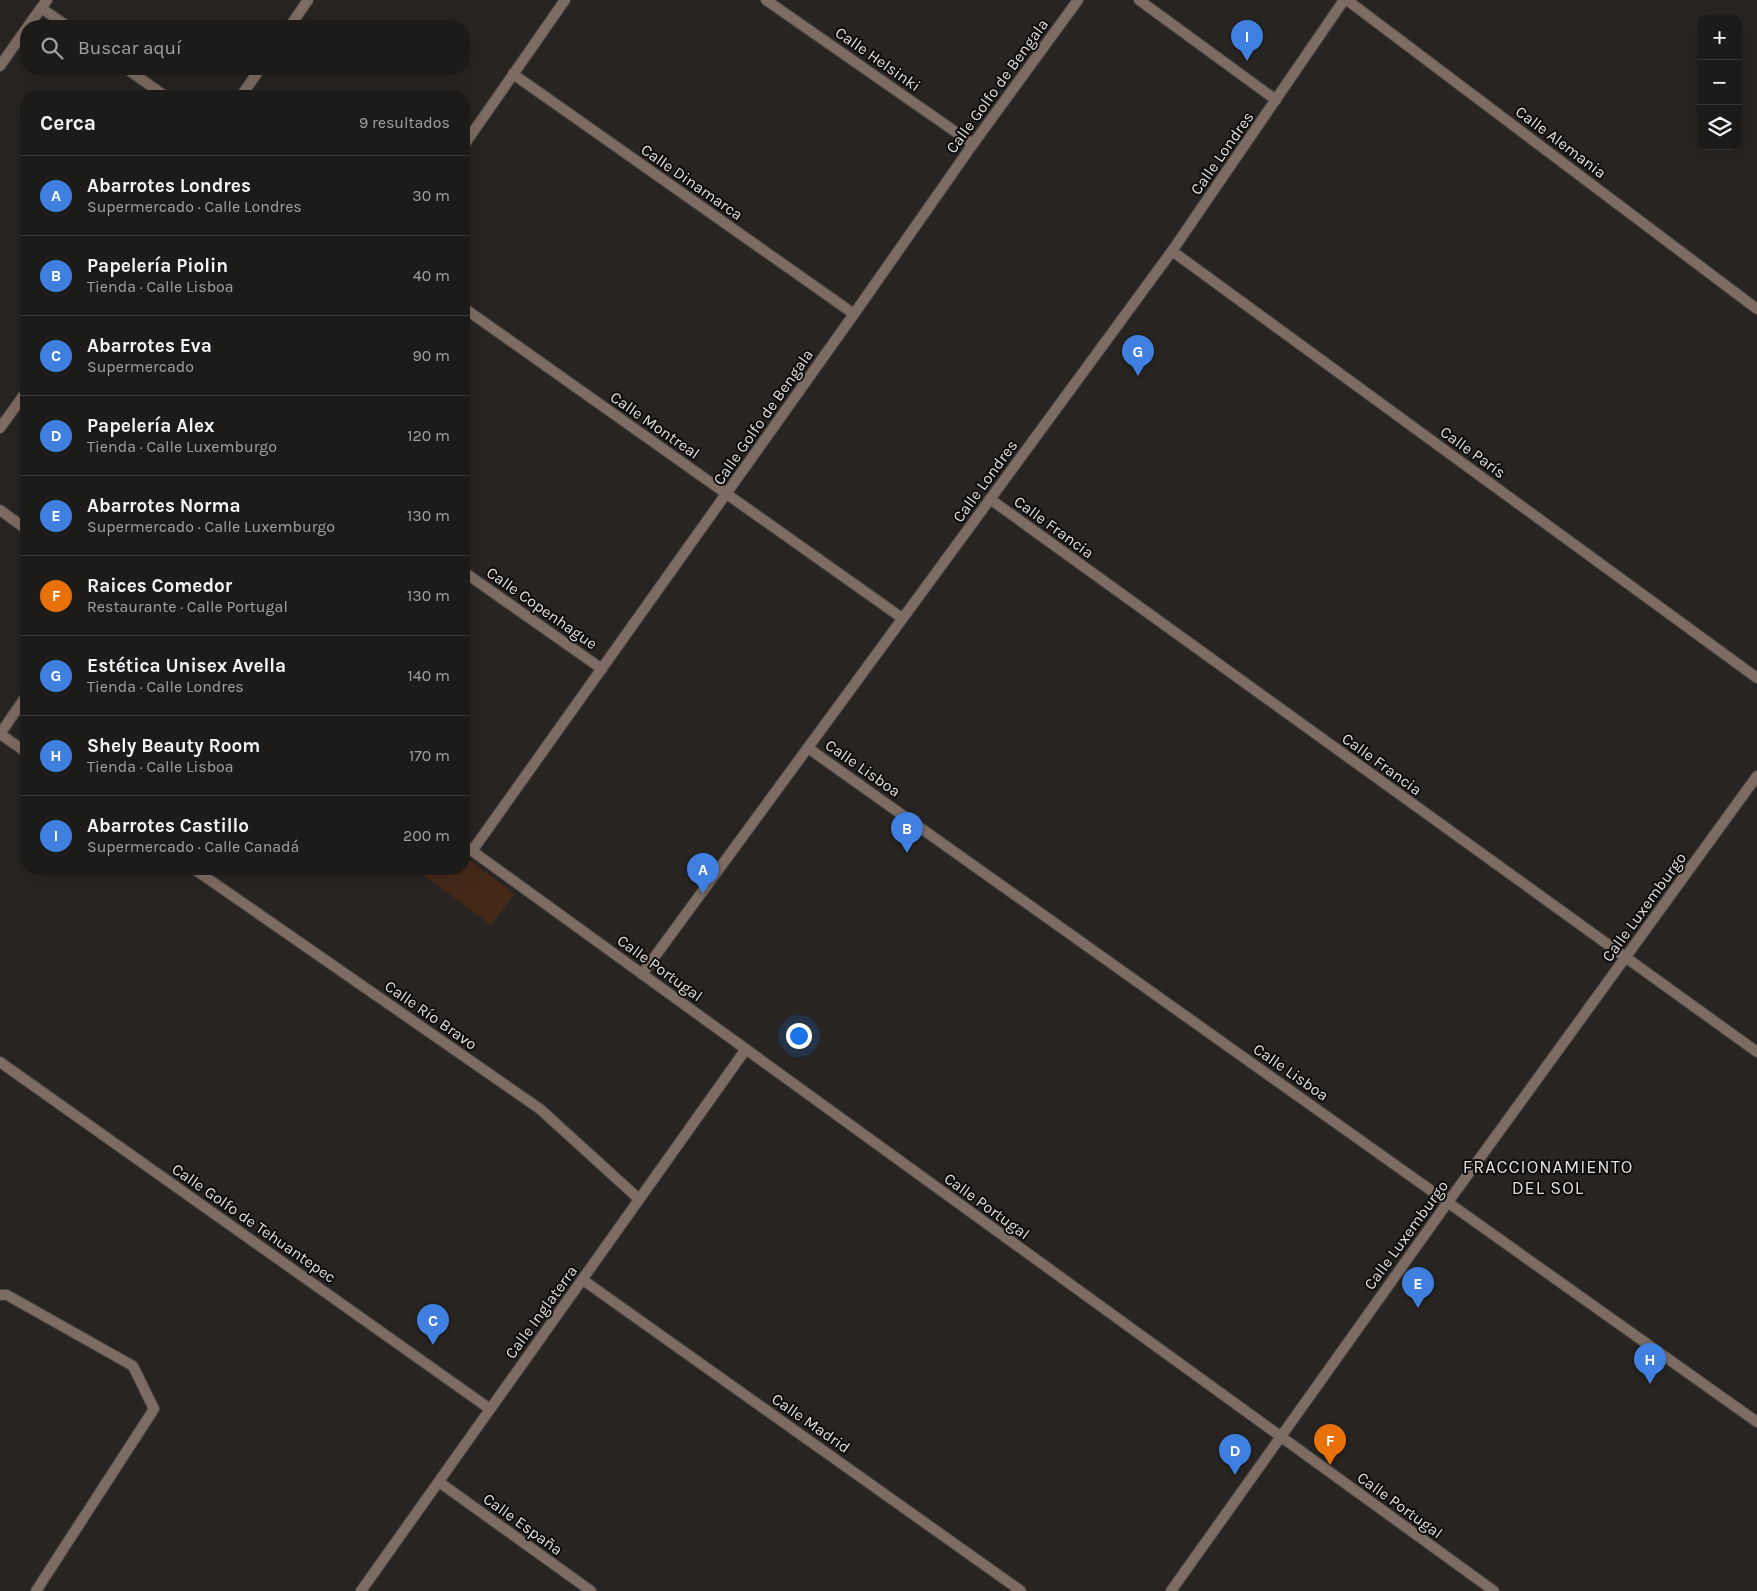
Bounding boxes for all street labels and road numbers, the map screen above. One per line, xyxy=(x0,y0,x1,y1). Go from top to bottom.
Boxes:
street label: Calle Golfo de Bengala xyxy=(942,15,1052,157)
street label: Calle Helsinki xyxy=(832,23,924,95)
street label: Calle Alemania xyxy=(1512,102,1610,182)
street label: Calle Londres xyxy=(1186,108,1258,198)
street label: Calle Dinamarca xyxy=(637,140,747,224)
street label: Calle Golfo de Bengala xyxy=(709,345,817,489)
street label: Calle Montreal xyxy=(607,387,703,463)
street label: Calle París xyxy=(1437,422,1509,482)
street label: Calle Londres xyxy=(949,436,1021,526)
street label: Calle Francia xyxy=(1010,492,1098,562)
street label: Calle Copenhague xyxy=(483,563,601,653)
street label: Calle Francia xyxy=(1338,729,1426,799)
street label: Calle Lisboa xyxy=(822,735,904,801)
street label: Calle Luxemburgo xyxy=(1598,849,1690,965)
street label: Calle Portugal xyxy=(614,931,706,1005)
street label: Calle Río Bravo xyxy=(381,976,481,1054)
street label: Calle Lisboa xyxy=(1250,1039,1332,1105)
street label: Calle Golfo de Tehuantepec xyxy=(168,1159,340,1287)
street label: Calle Portugal xyxy=(941,1169,1033,1243)
street label: Calle Luxemburgo xyxy=(1360,1177,1452,1293)
street label: Calle Inglaterra xyxy=(501,1262,581,1362)
street label: Calle Madrid xyxy=(768,1389,854,1457)
street label: Calle Portugal xyxy=(1354,1468,1446,1542)
street label: Calle España xyxy=(480,1489,566,1559)

